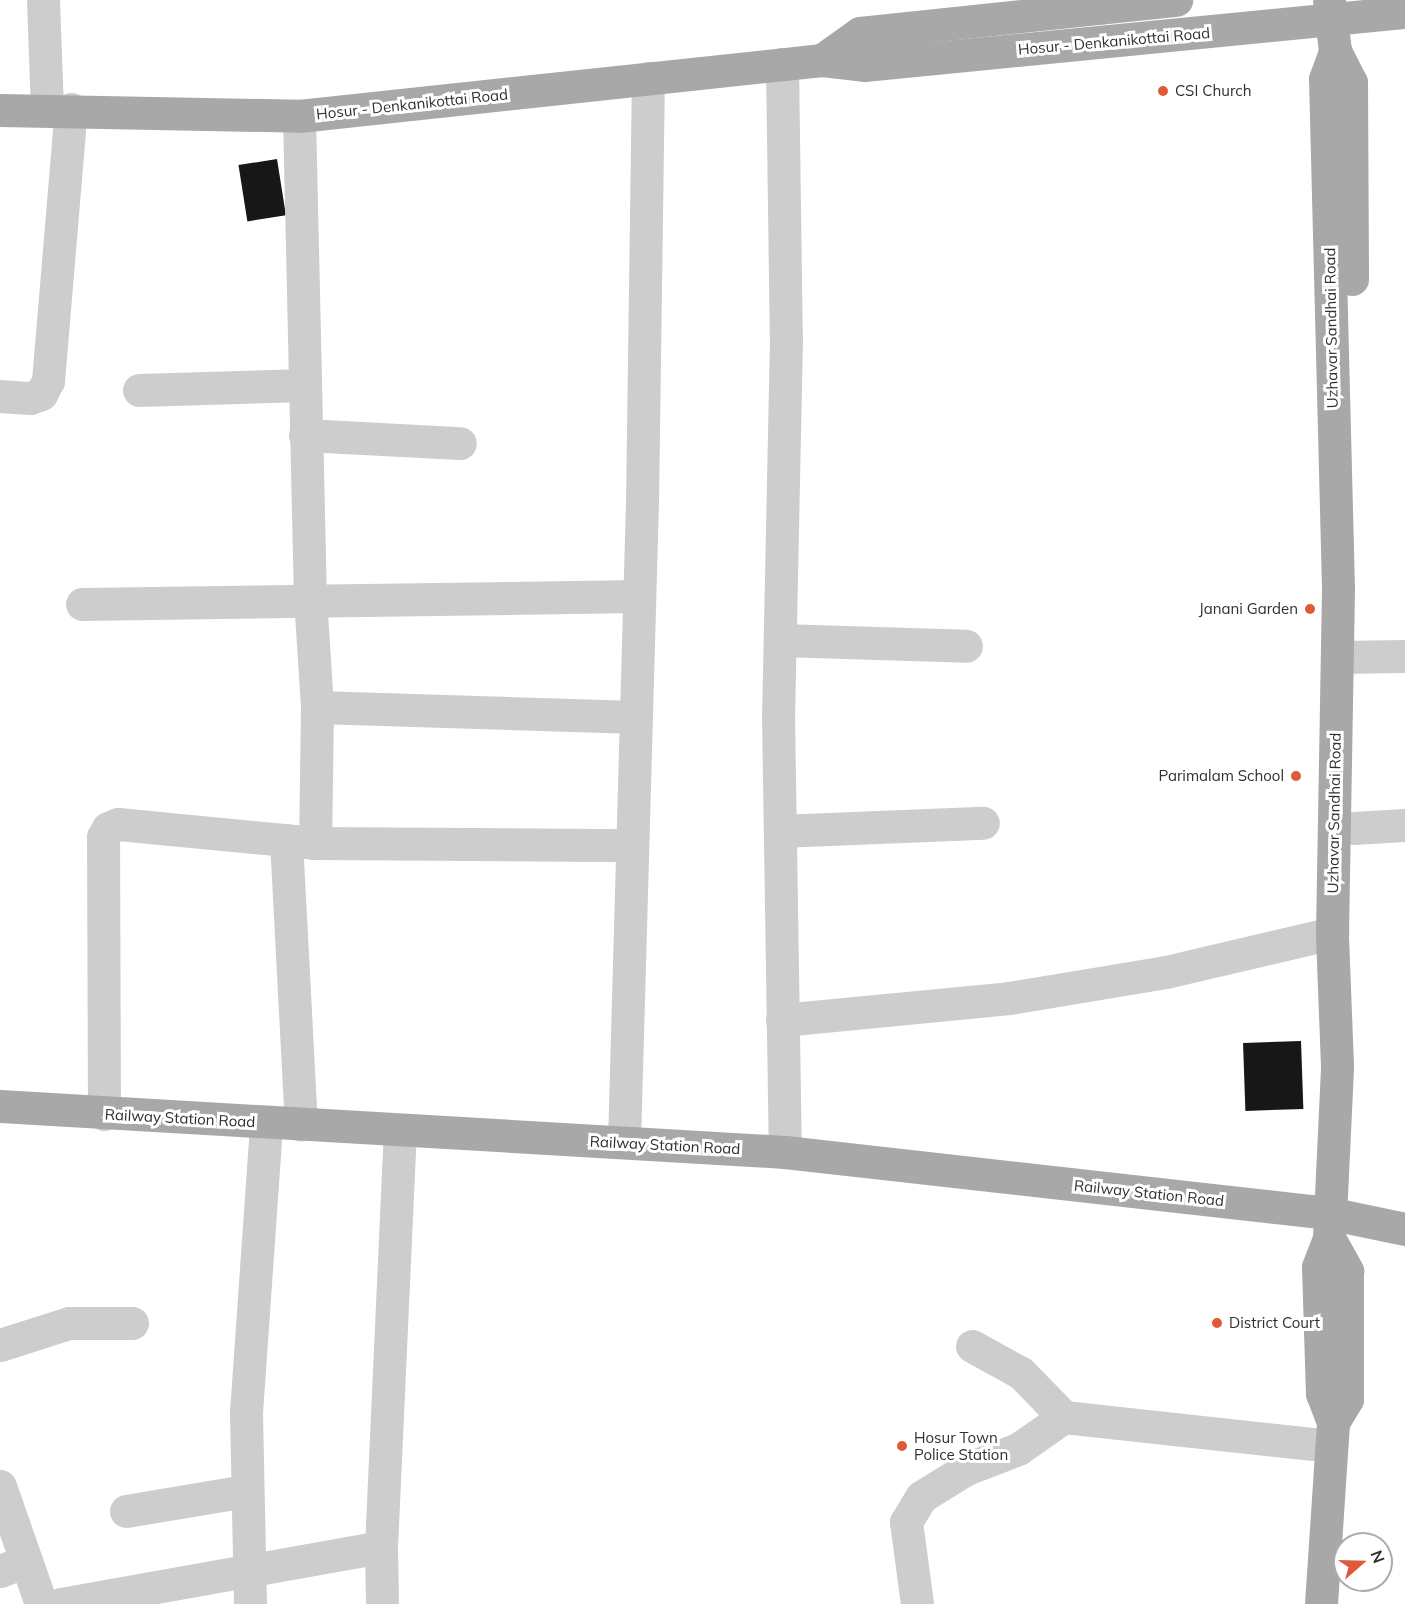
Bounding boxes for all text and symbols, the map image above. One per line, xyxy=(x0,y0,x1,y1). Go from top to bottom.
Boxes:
street label: Hosur - Denkanikottai Road xyxy=(1017,24,1211,58)
place label: CSI Church xyxy=(1175,82,1251,100)
marker: CSI Church xyxy=(1156,84,1170,98)
street label: Hosur - Denkanikottai Road xyxy=(315,85,509,123)
street label: Uzhavar Sandhai Road xyxy=(1321,247,1341,409)
place label: Janani Garden xyxy=(1199,600,1298,618)
marker: Janani Garden xyxy=(1303,602,1317,616)
street label: Uzhavar Sandhai Road xyxy=(1324,732,1344,894)
place label: Parimalam School xyxy=(1158,767,1284,785)
marker: Parimalam School xyxy=(1289,769,1303,783)
street label: Railway Station Road xyxy=(104,1105,256,1131)
street label: Railway Station Road xyxy=(589,1132,741,1158)
street label: Railway Station Road xyxy=(1073,1176,1225,1210)
place label: District Court xyxy=(1229,1314,1320,1332)
marker: District Court xyxy=(1210,1316,1224,1330)
place label: Hosur Town Police Station xyxy=(914,1428,1008,1463)
marker: Hosur Town Police Station xyxy=(895,1439,909,1453)
north arrow xyxy=(1333,1532,1393,1592)
text: N xyxy=(1367,1547,1390,1566)

